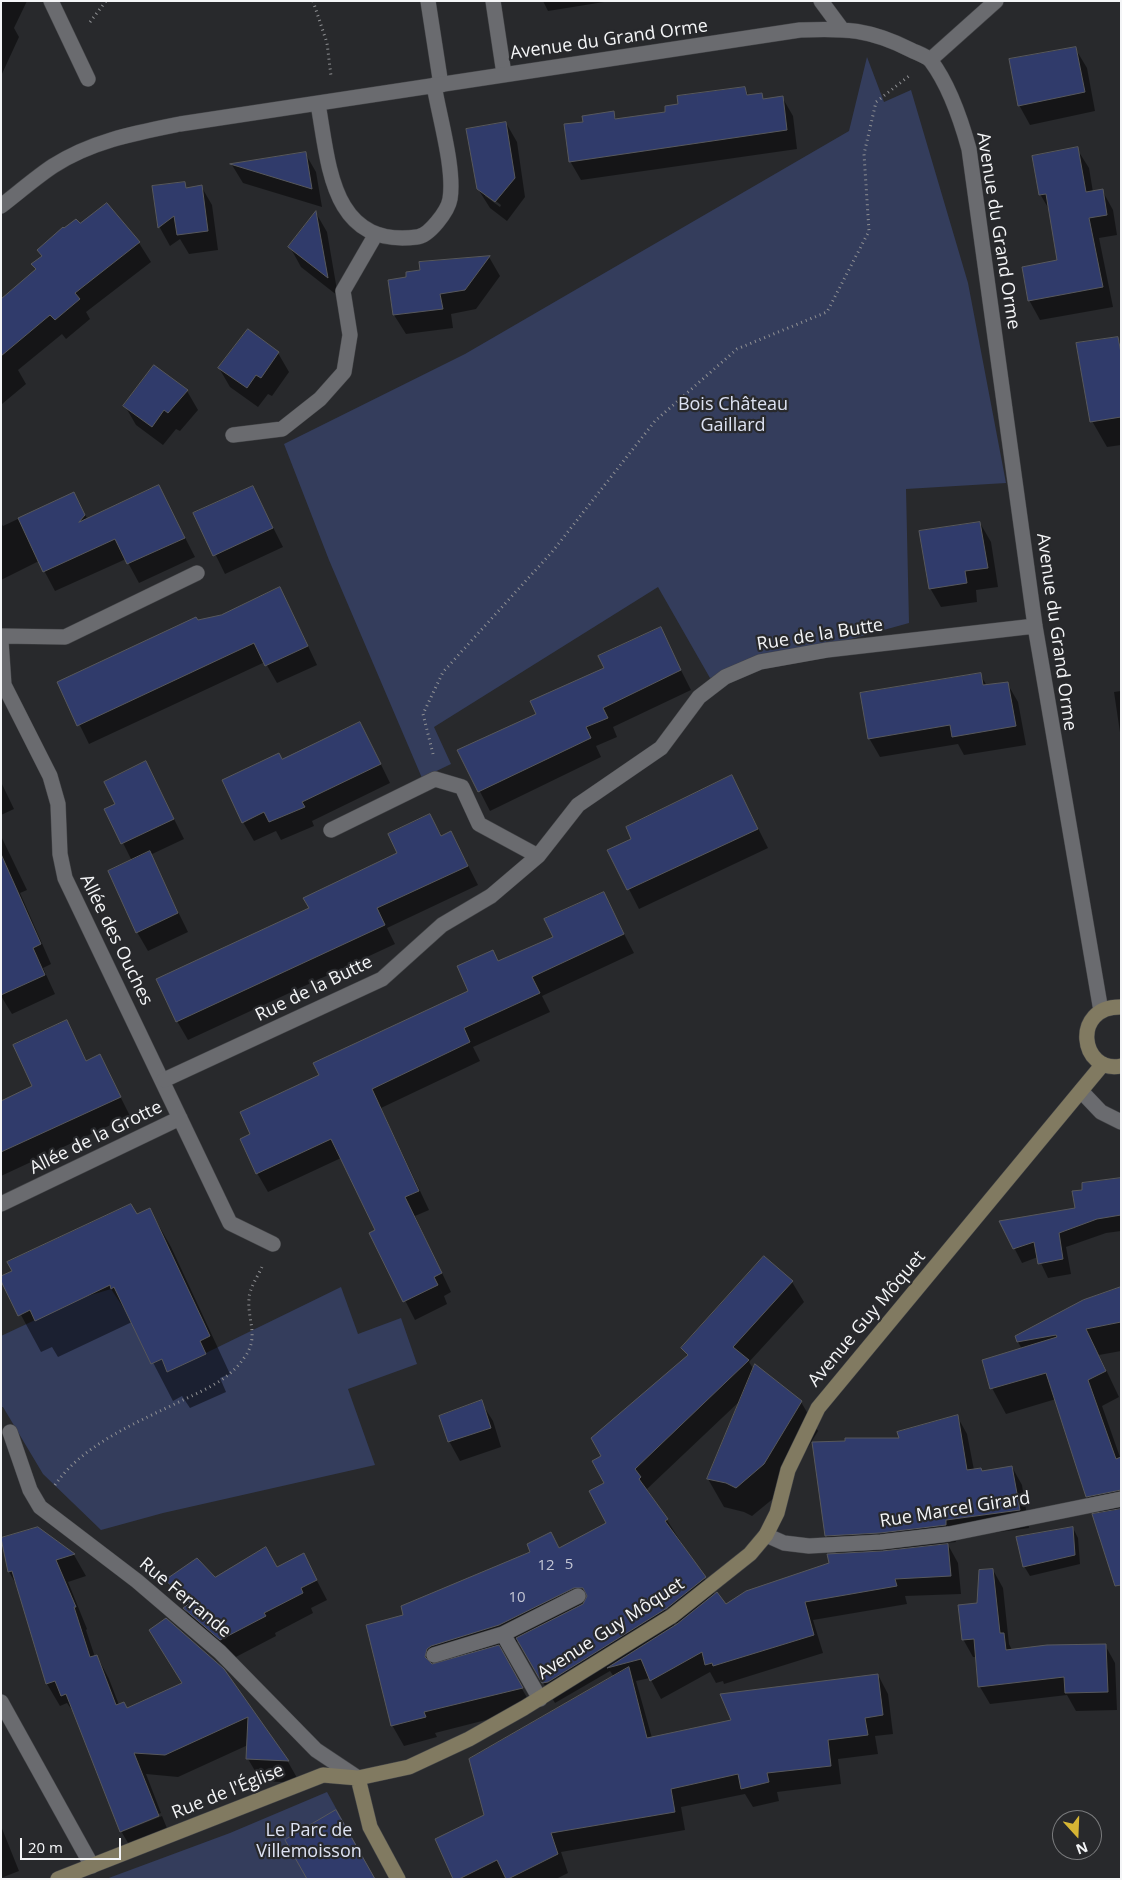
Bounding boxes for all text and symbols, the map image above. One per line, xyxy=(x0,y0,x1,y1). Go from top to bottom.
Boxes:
street label: Avenue du Grand Orme xyxy=(509,15,709,65)
street label: Avenue du Grand Orme xyxy=(972,131,1024,331)
park label: Bois Château Gaillard xyxy=(678,394,788,436)
street label: Avenue du Grand Orme xyxy=(1031,532,1081,732)
street label: Rue de la Butte xyxy=(755,614,885,656)
street label: Allée des Ouches xyxy=(75,871,157,1009)
street label: Rue de la Butte xyxy=(252,951,376,1027)
street label: Allée de la Grotte xyxy=(26,1097,166,1179)
street label: Avenue Guy Môquet xyxy=(804,1247,930,1391)
street label: Rue Marcel Girard xyxy=(878,1487,1032,1533)
street label: Rue Ferrande xyxy=(135,1553,235,1643)
house number: 5 xyxy=(565,1556,573,1574)
house number: 12 xyxy=(537,1557,555,1575)
street label: Avenue Guy Môquet xyxy=(534,1573,688,1685)
house number: 10 xyxy=(508,1589,526,1607)
street label: Rue de l'Église xyxy=(169,1760,287,1824)
north arrow xyxy=(1052,1810,1102,1860)
park label: Le Parc de Villemoisson xyxy=(256,1820,362,1862)
scale bar xyxy=(22,1828,124,1860)
text: 20 m xyxy=(28,1837,63,1857)
text: N xyxy=(1073,1838,1091,1859)

